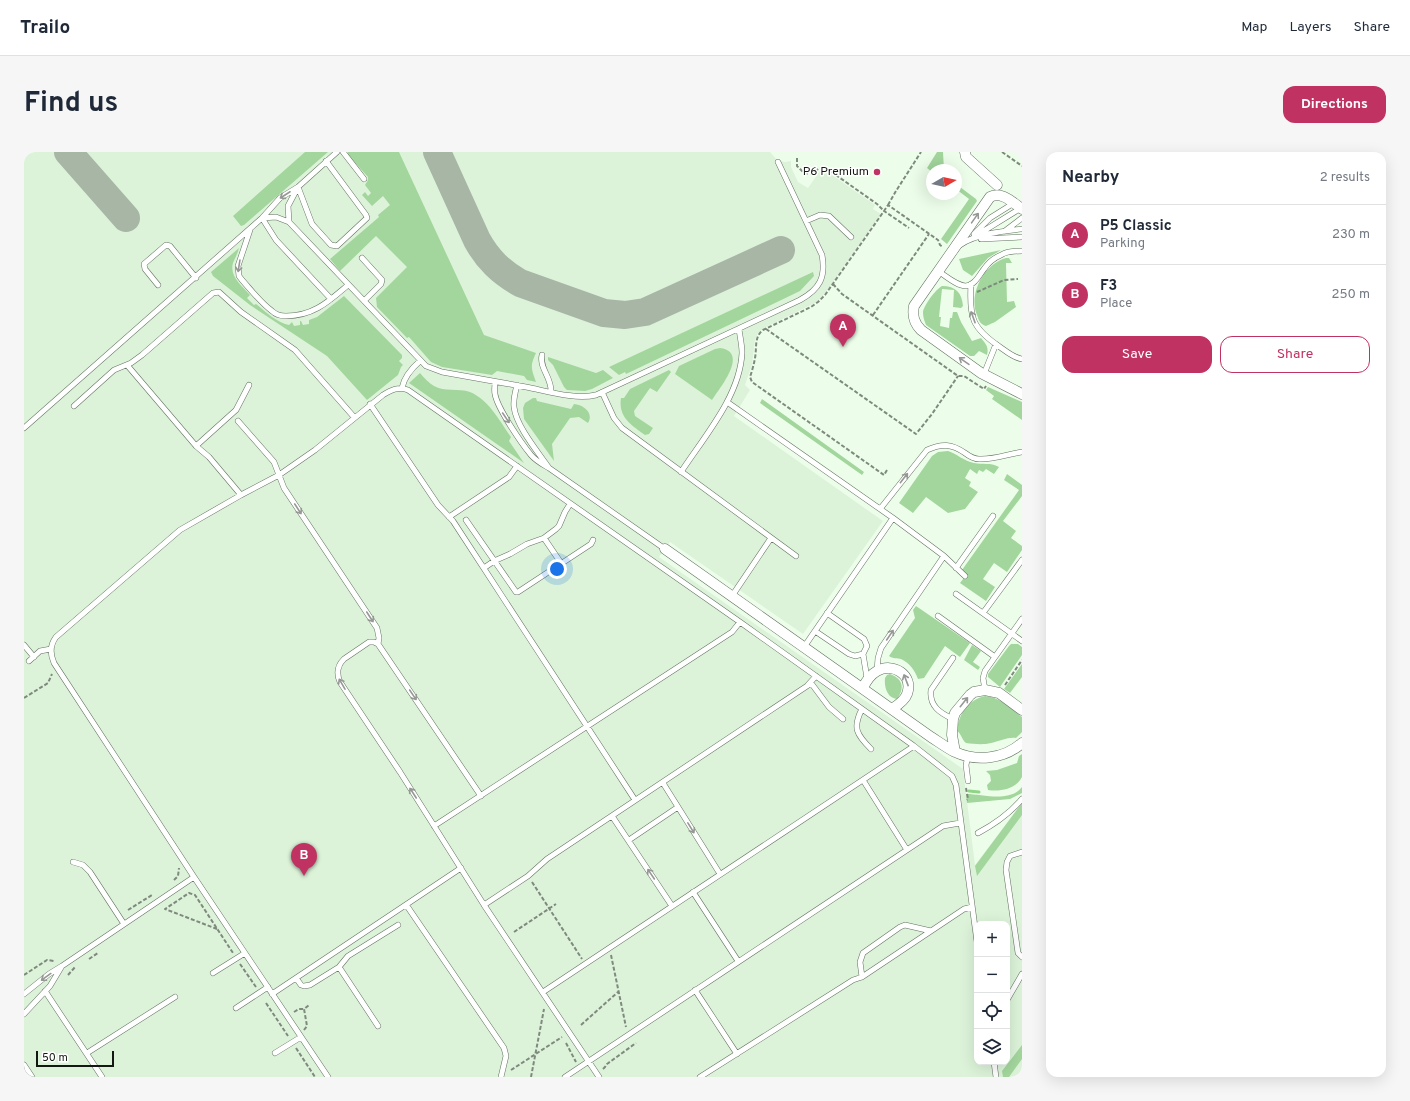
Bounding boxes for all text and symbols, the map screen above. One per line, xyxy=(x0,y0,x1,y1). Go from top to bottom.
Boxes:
text: Trailo xyxy=(20,16,70,40)
text: Map xyxy=(1241,19,1267,36)
text: Layers xyxy=(1289,19,1331,36)
text: Share xyxy=(1353,19,1390,36)
text: Find us xyxy=(24,86,118,122)
button: Directions xyxy=(1283,86,1386,123)
place label: P6 Premium xyxy=(803,164,869,180)
north arrow xyxy=(926,164,962,200)
marker: P6 Premium xyxy=(872,167,882,177)
text: Nearby xyxy=(1062,167,1119,189)
text: 2 results xyxy=(1320,170,1370,186)
one-way arrow xyxy=(280,191,291,199)
one-way arrow xyxy=(971,213,979,224)
text: P5 Classic xyxy=(1100,217,1172,236)
text: A xyxy=(1070,227,1080,243)
text: 230 m xyxy=(1332,227,1370,243)
text: Parking xyxy=(1100,236,1145,252)
one-way arrow xyxy=(235,259,243,272)
text: F3 xyxy=(1100,277,1117,296)
text: B xyxy=(1071,287,1079,303)
text: 250 m xyxy=(1332,287,1370,303)
text: Place xyxy=(1100,296,1132,312)
one-way arrow xyxy=(968,311,976,323)
pin: A xyxy=(830,314,856,347)
button: Save xyxy=(1062,336,1212,373)
button: Share xyxy=(1220,336,1370,373)
one-way arrow xyxy=(959,357,970,365)
one-way arrow xyxy=(502,413,510,424)
one-way arrow xyxy=(900,473,909,484)
one-way arrow xyxy=(294,503,302,514)
your location xyxy=(547,559,567,579)
one-way arrow xyxy=(366,611,374,622)
one-way arrow xyxy=(886,630,894,641)
one-way arrow xyxy=(902,675,910,687)
one-way arrow xyxy=(337,678,345,690)
one-way arrow xyxy=(409,689,417,700)
one-way arrow xyxy=(959,697,968,708)
one-way arrow xyxy=(409,788,417,799)
one-way arrow xyxy=(687,822,695,833)
pin: B xyxy=(291,843,317,876)
one-way arrow xyxy=(647,868,655,879)
map controls xyxy=(974,921,1010,1065)
button: + xyxy=(974,921,1010,957)
button: − xyxy=(974,957,1010,993)
one-way arrow xyxy=(40,973,51,981)
button: locate xyxy=(974,993,1010,1029)
button: layers xyxy=(974,1029,1010,1065)
scale bar xyxy=(36,1049,114,1068)
text: 50 m xyxy=(42,1051,68,1065)

